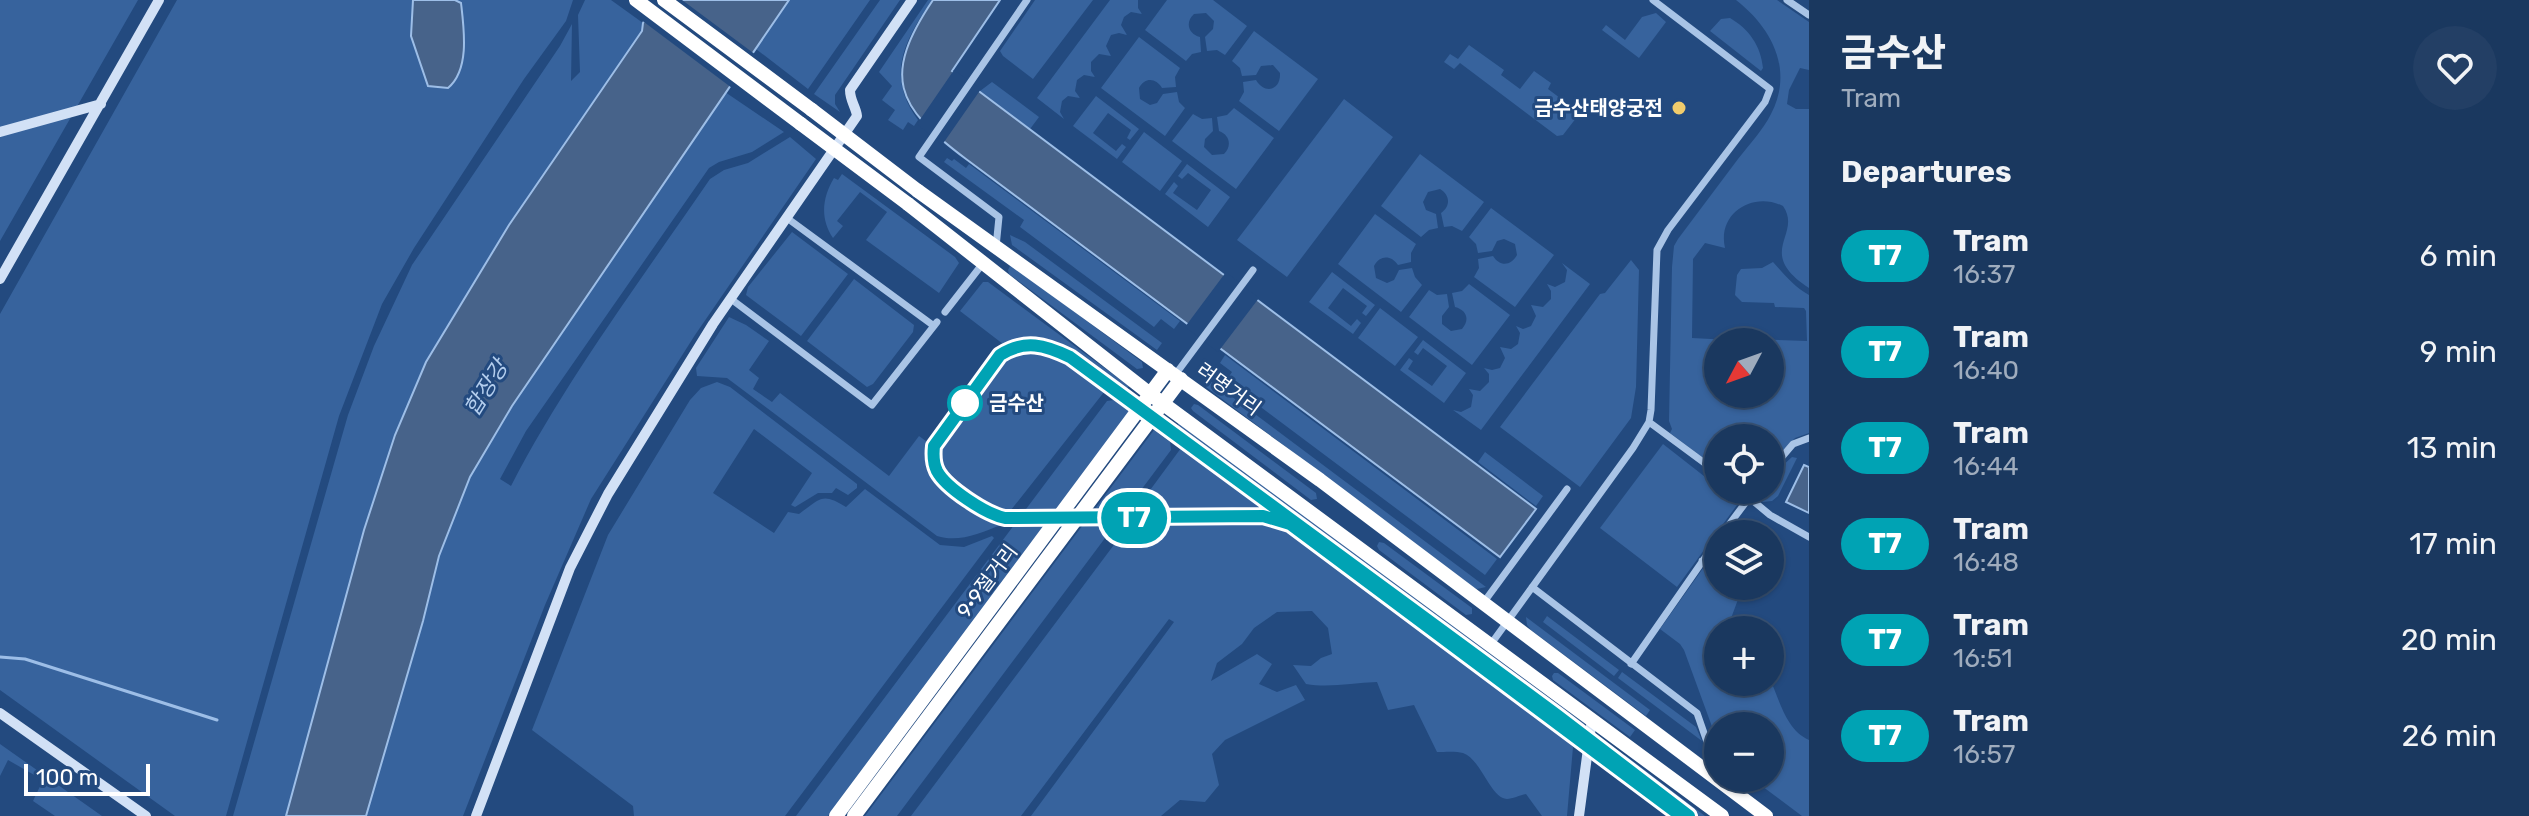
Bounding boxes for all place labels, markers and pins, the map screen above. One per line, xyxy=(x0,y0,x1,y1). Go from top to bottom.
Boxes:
place label: 금수산태양궁전 xyxy=(1534,96,1663,120)
marker: 금수산태양궁전 xyxy=(1670,99,1688,117)
marker: 금수산 xyxy=(948,386,982,420)
place label: 금수산 xyxy=(989,391,1044,415)

